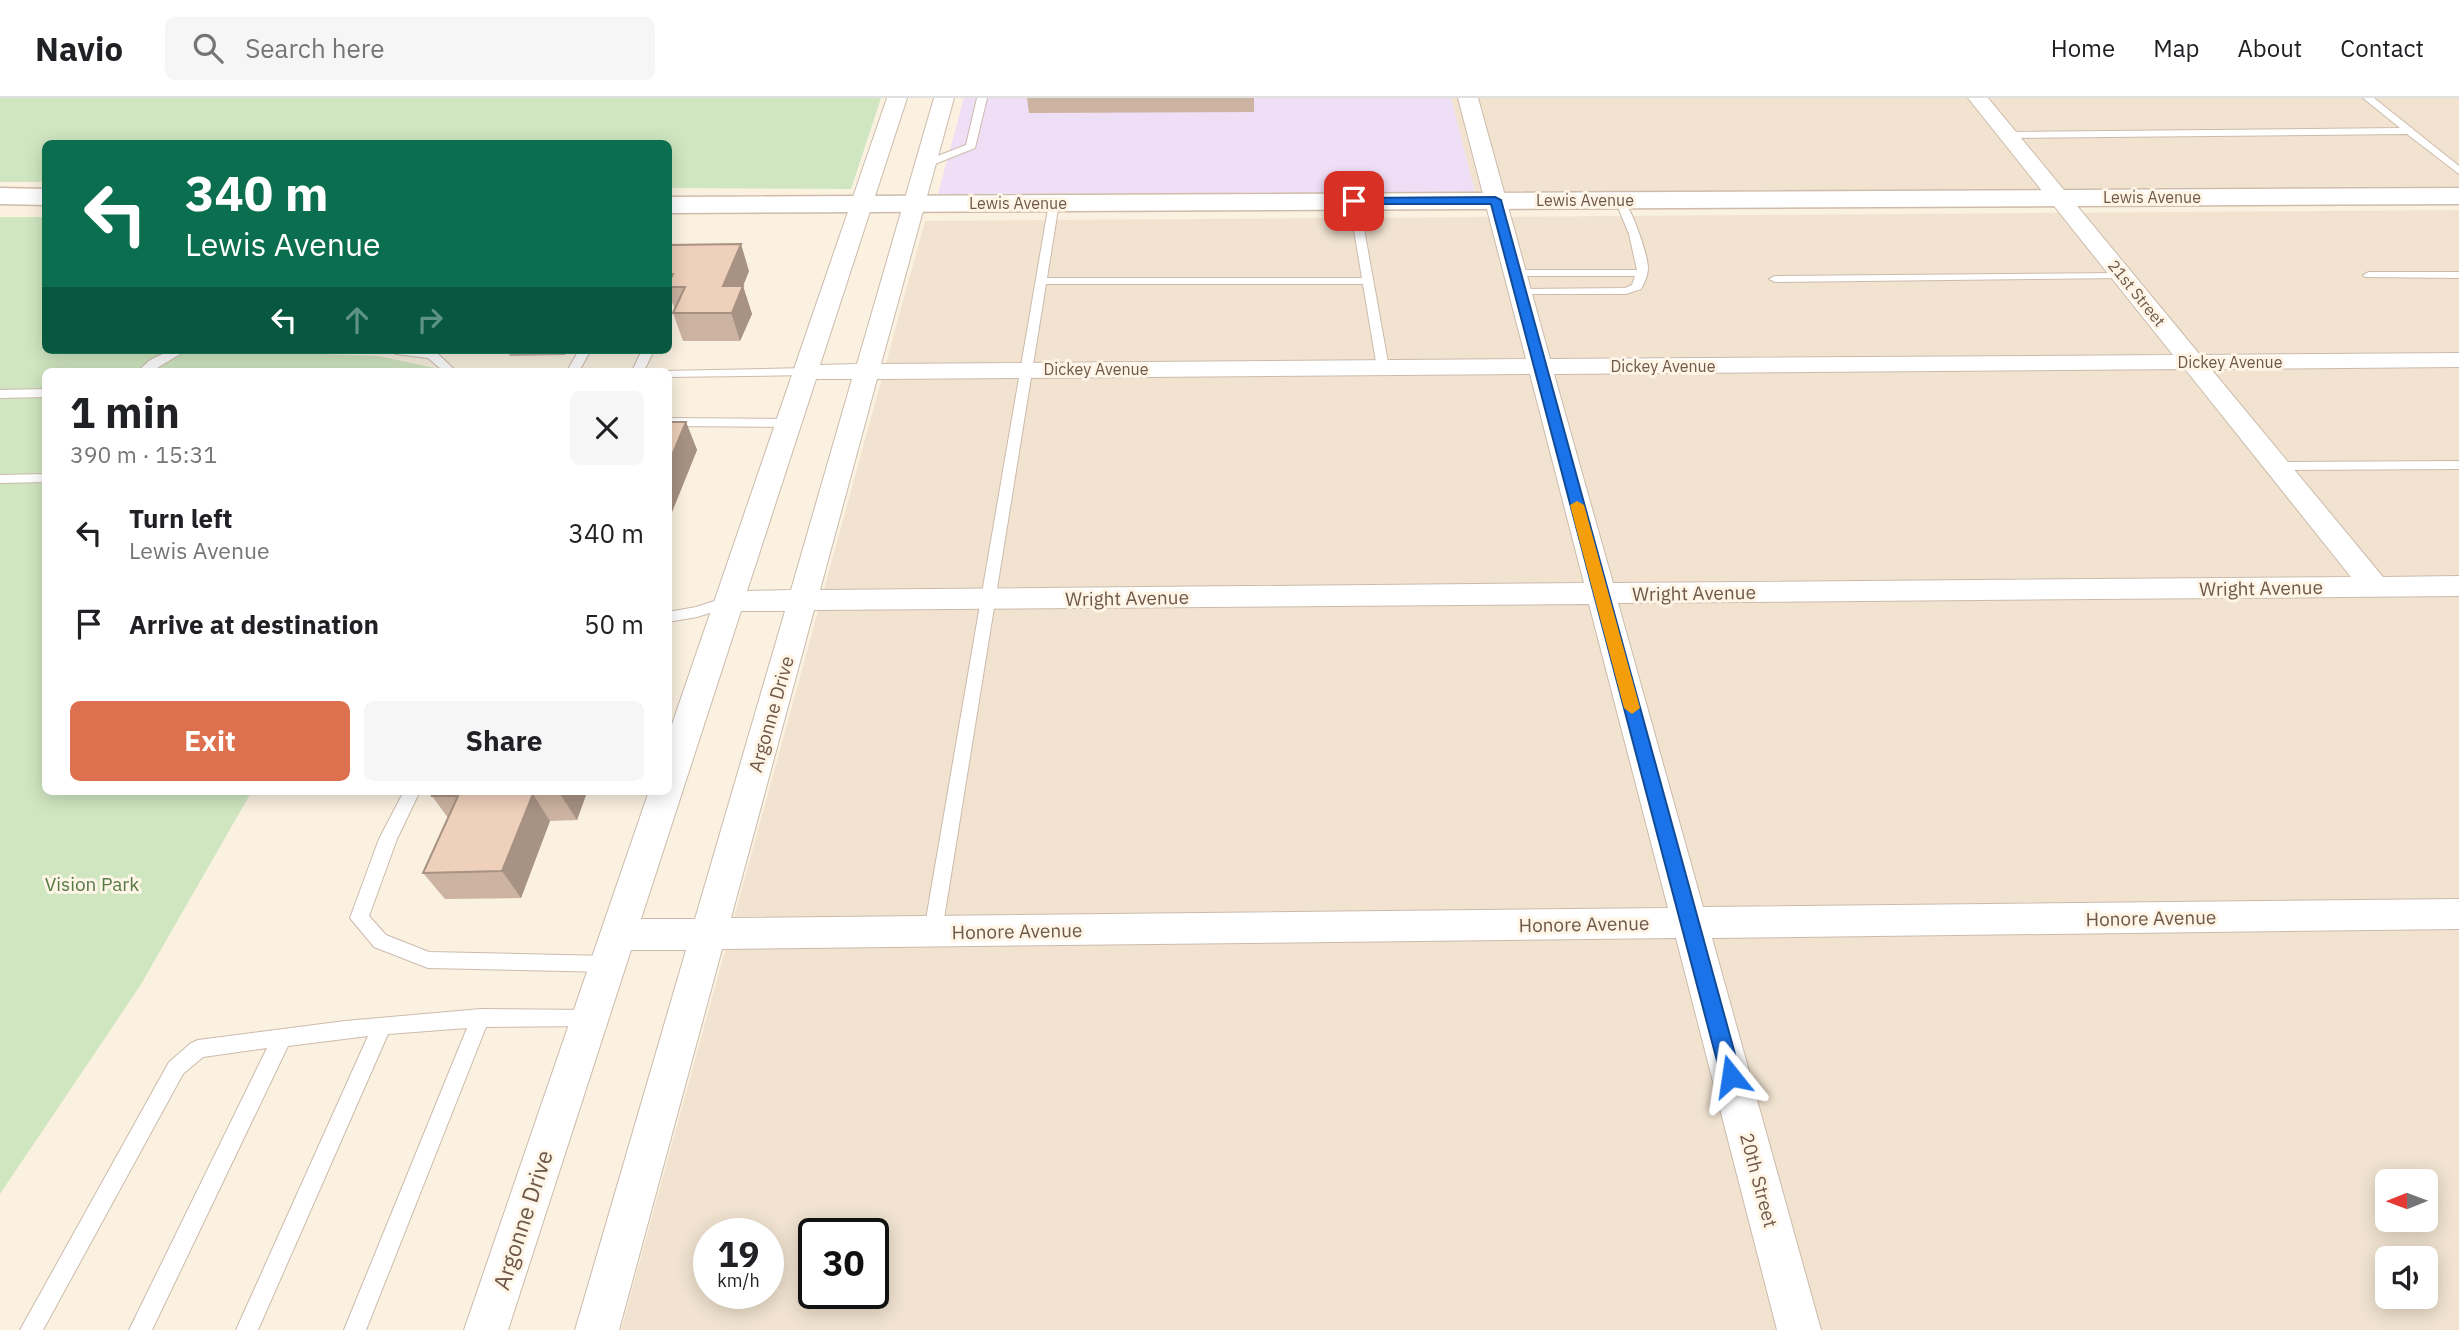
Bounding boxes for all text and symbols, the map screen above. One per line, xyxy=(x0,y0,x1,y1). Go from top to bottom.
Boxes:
search box xyxy=(165,17,655,80)
text: Navio xyxy=(35,27,123,70)
icon: search xyxy=(189,29,227,67)
text: Search here xyxy=(245,31,385,65)
text: Home xyxy=(2051,32,2115,64)
text: Map xyxy=(2153,32,2199,64)
text: About xyxy=(2237,32,2302,64)
text: Contact xyxy=(2340,32,2424,64)
text: 340 m xyxy=(185,161,329,224)
icon: left xyxy=(70,168,161,259)
pin xyxy=(1324,171,1384,231)
icon: arrive xyxy=(1335,182,1373,220)
street label: Lewis Avenue xyxy=(2103,187,2201,207)
street label: Lewis Avenue xyxy=(1536,190,1634,210)
street label: Lewis Avenue xyxy=(969,193,1067,213)
text: Lewis Avenue xyxy=(185,223,381,265)
street label: 21st Street xyxy=(2104,256,2170,330)
icon: left xyxy=(265,301,303,339)
icon: ahead xyxy=(338,301,376,339)
icon: right xyxy=(411,301,449,339)
street label: Dickey Avenue xyxy=(2178,352,2283,372)
street label: Dickey Avenue xyxy=(1611,356,1716,376)
street label: Dickey Avenue xyxy=(1044,359,1149,379)
text: 1 min xyxy=(70,385,180,440)
button: close xyxy=(570,391,644,465)
text: 390 m · 15:31 xyxy=(70,439,217,469)
text: Turn left xyxy=(129,501,232,535)
icon: left xyxy=(70,514,108,552)
text: 340 m xyxy=(568,516,644,550)
text: Lewis Avenue xyxy=(129,535,270,565)
street label: Wright Avenue xyxy=(2199,575,2323,601)
street label: Wright Avenue xyxy=(1632,580,1756,606)
street label: Wright Avenue xyxy=(1065,585,1189,611)
icon: arrive xyxy=(70,605,108,643)
text: Arrive at destination xyxy=(129,607,379,641)
text: 50 m xyxy=(584,607,644,641)
street label: Argonne Drive xyxy=(743,653,799,775)
button: Exit xyxy=(70,701,350,781)
button: Share xyxy=(364,701,644,781)
park label: Vision Park xyxy=(45,872,139,896)
street label: Honore Avenue xyxy=(2085,905,2217,931)
street label: Honore Avenue xyxy=(1518,911,1650,937)
street label: Honore Avenue xyxy=(951,918,1083,944)
position arrow xyxy=(1694,1039,1768,1113)
street label: 20th Street xyxy=(1735,1130,1783,1230)
street label: Argonne Drive xyxy=(485,1146,559,1293)
north arrow xyxy=(2375,1169,2438,1232)
map controls xyxy=(2375,1169,2438,1309)
speed limit sign: 30 xyxy=(798,1218,889,1309)
text: 19 xyxy=(717,1231,760,1277)
button: sound xyxy=(2375,1246,2438,1309)
text: km/h xyxy=(717,1269,760,1292)

